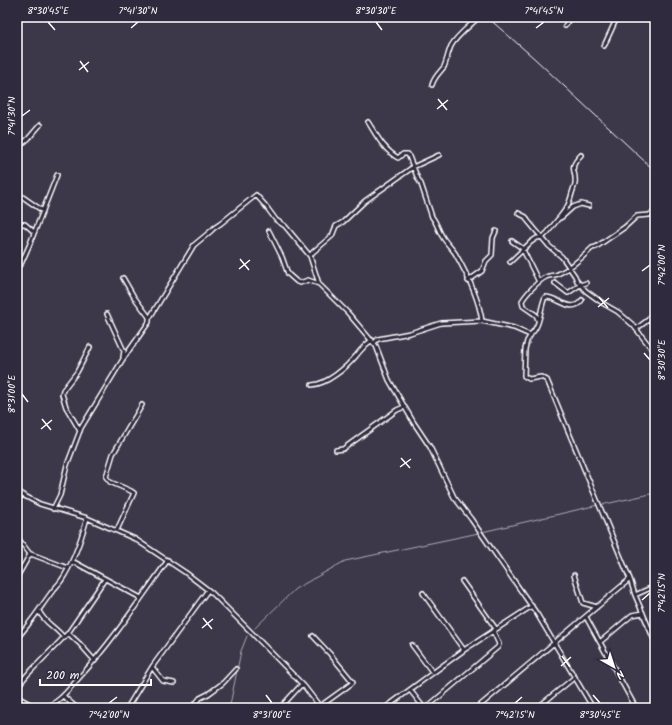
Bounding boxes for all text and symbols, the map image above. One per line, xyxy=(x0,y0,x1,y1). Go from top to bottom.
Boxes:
text: 8°30'45"E xyxy=(27,3,70,19)
text: 7°41'30"N xyxy=(119,3,158,19)
text: 8°30'30"E xyxy=(355,3,398,19)
text: 7°41'45"N xyxy=(524,3,564,19)
text: 7°41'30"N xyxy=(4,96,20,135)
text: 7°42'00"N xyxy=(654,244,670,285)
text: 8°30'30"E xyxy=(654,338,670,381)
text: 8°31'00"E xyxy=(4,373,20,413)
text: 7°42'15"N xyxy=(654,573,670,613)
north arrow xyxy=(594,647,634,687)
scale bar xyxy=(40,661,151,687)
text: N xyxy=(611,665,628,683)
text: 200 m xyxy=(46,666,80,685)
text: 7°42'00"N xyxy=(89,707,130,723)
text: 8°31'00"E xyxy=(253,707,293,723)
text: 7°42'15"N xyxy=(495,707,535,723)
text: 8°30'45"E xyxy=(579,707,622,723)

